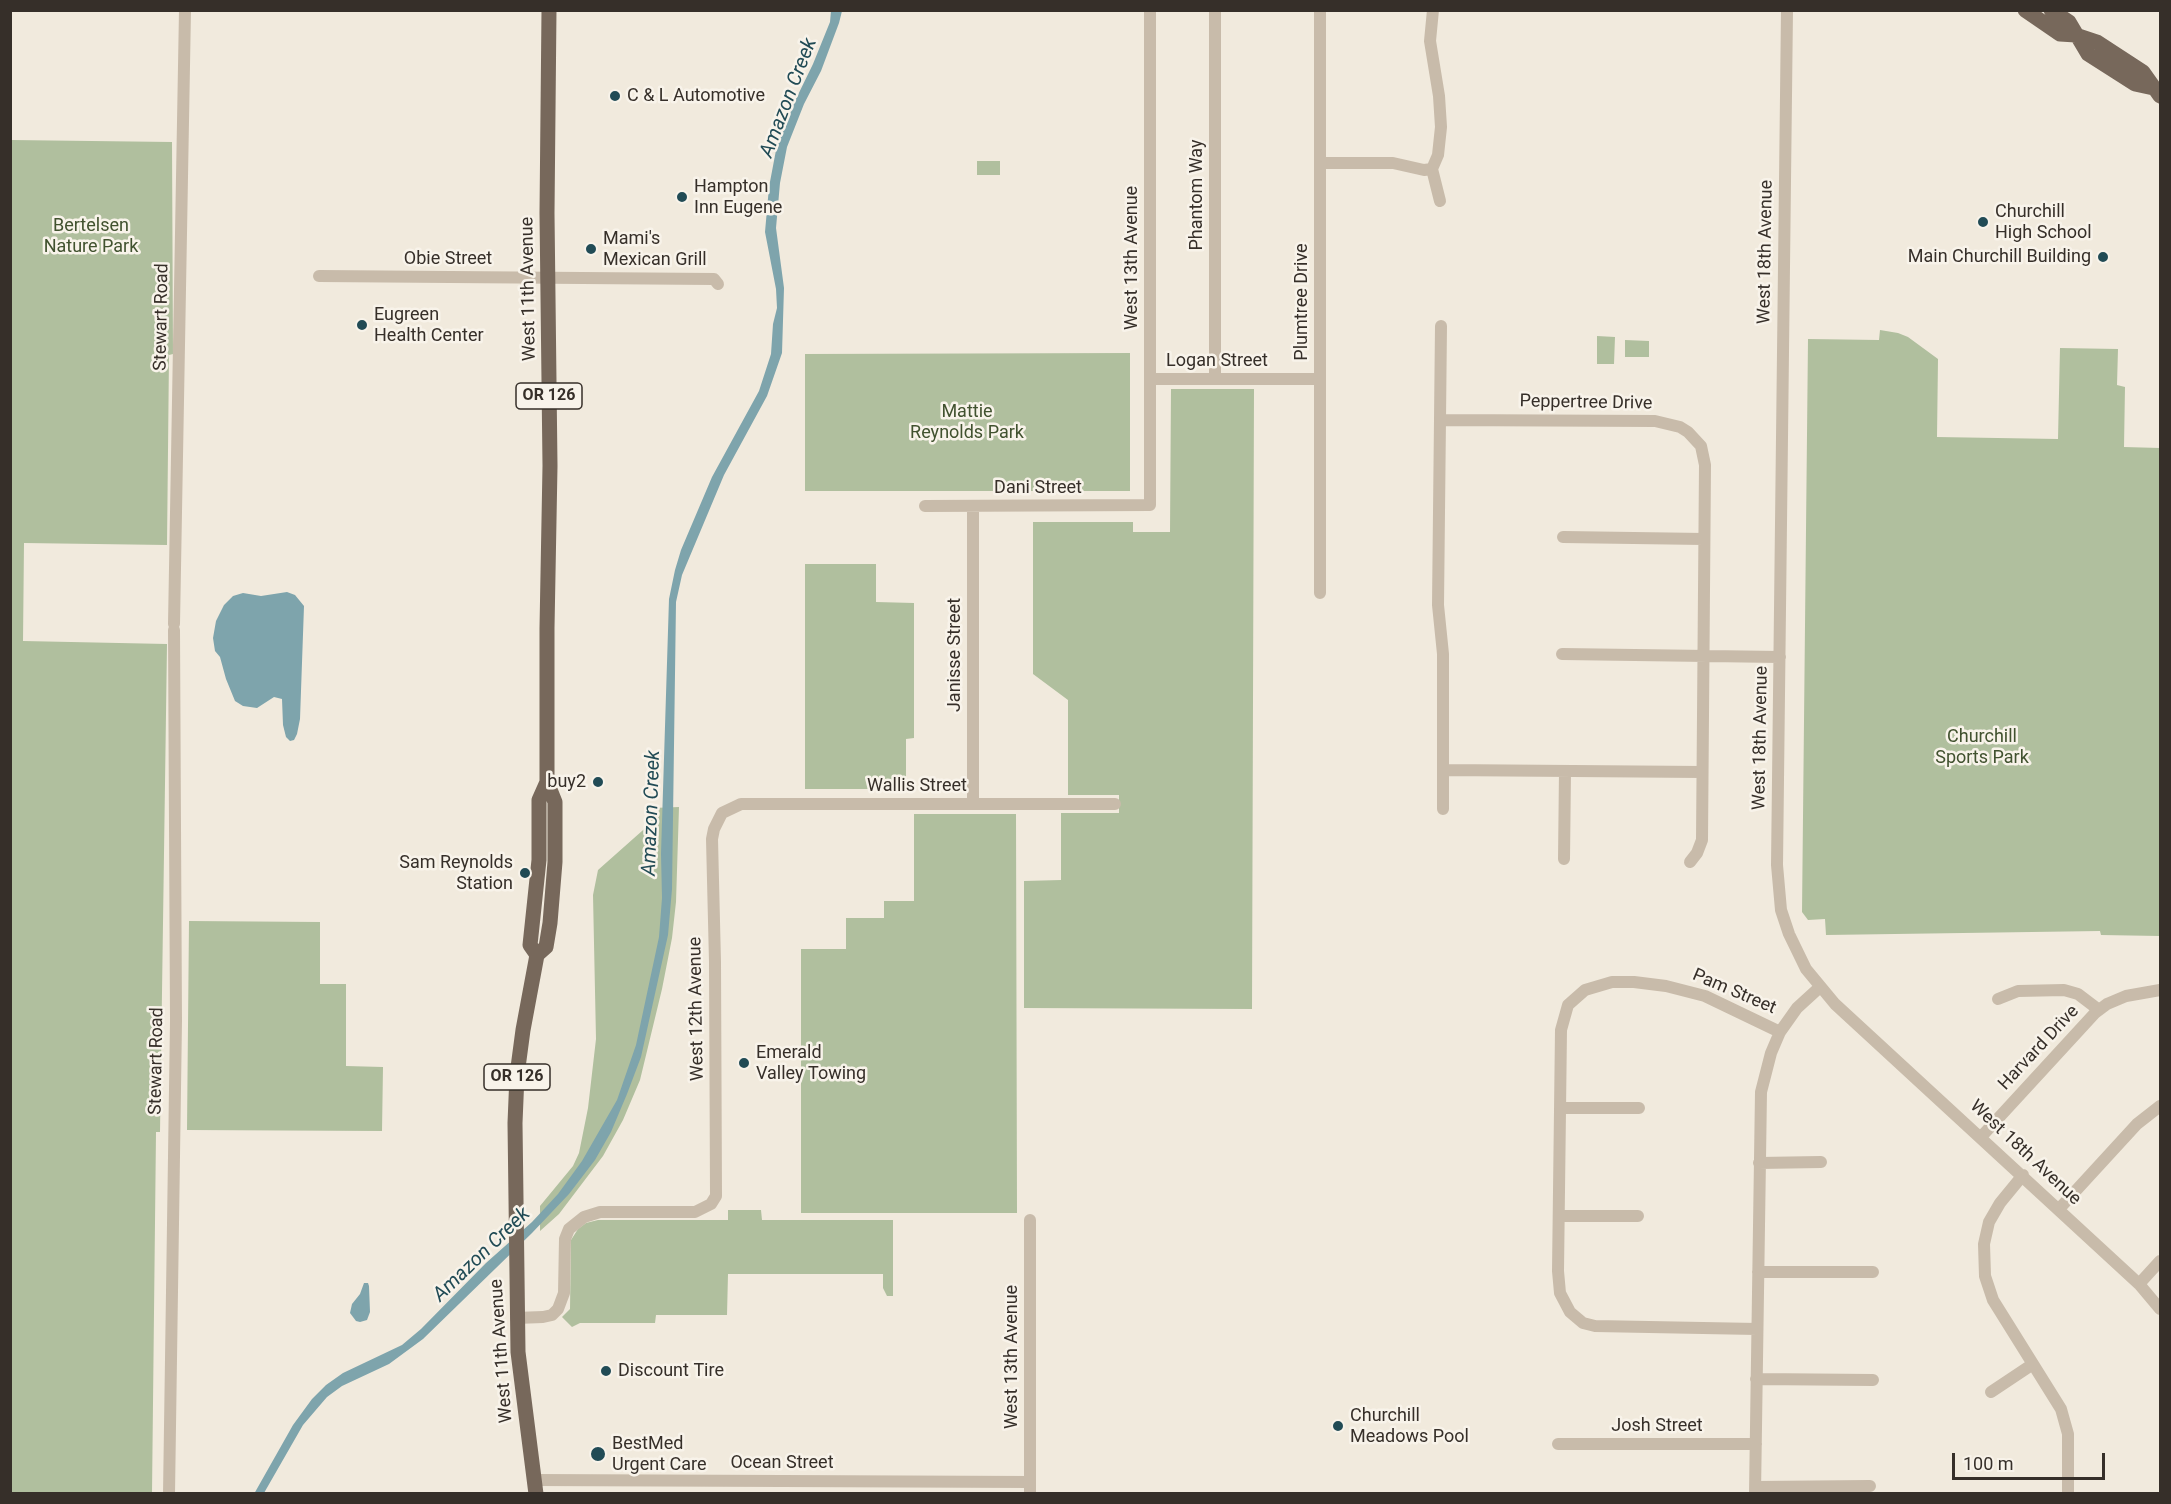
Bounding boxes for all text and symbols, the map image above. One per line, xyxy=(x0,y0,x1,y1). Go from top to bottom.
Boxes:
water label: Amazon Creek xyxy=(755,35,823,161)
place label: C & L Automotive xyxy=(627,85,765,107)
marker: C & L Automotive xyxy=(608,89,622,103)
street label: Phantom Way xyxy=(1186,139,1208,251)
place label: Hampton Inn Eugene xyxy=(694,176,782,219)
street label: West 18th Avenue xyxy=(1754,180,1778,324)
street label: West 13th Avenue xyxy=(1121,186,1143,330)
marker: Hampton Inn Eugene xyxy=(675,190,689,204)
place label: Churchill High School xyxy=(1995,201,2092,244)
park label: Bertelsen Nature Park xyxy=(44,215,138,258)
marker: Churchill High School xyxy=(1976,215,1990,229)
street label: West 11th Avenue xyxy=(517,217,541,361)
place label: Mami's Mexican Grill xyxy=(603,228,707,270)
marker: Mami's Mexican Grill xyxy=(584,242,598,256)
street label: Plumtree Drive xyxy=(1291,243,1313,361)
place label: Main Churchill Building xyxy=(1908,246,2091,268)
street label: Obie Street xyxy=(404,248,492,270)
marker: Main Churchill Building xyxy=(2096,250,2110,264)
street label: Stewart Road xyxy=(150,263,174,371)
place label: Eugreen Health Center xyxy=(374,304,484,346)
marker: Eugreen Health Center xyxy=(355,318,369,332)
street label: Logan Street xyxy=(1166,350,1268,372)
road number: OR 126 xyxy=(516,383,582,409)
street label: Peppertree Drive xyxy=(1519,391,1653,415)
park label: Mattie Reynolds Park xyxy=(910,401,1024,444)
street label: Dani Street xyxy=(994,477,1082,499)
street label: Janisse Street xyxy=(944,598,966,712)
street label: West 18th Avenue xyxy=(1749,666,1773,810)
park label: Churchill Sports Park xyxy=(1935,726,2029,768)
water label: Amazon Creek xyxy=(638,750,666,876)
place label: buy2 xyxy=(547,771,586,793)
marker: buy2 xyxy=(591,775,605,789)
street label: Wallis Street xyxy=(867,775,967,797)
place label: Sam Reynolds Station xyxy=(399,852,513,894)
marker: Sam Reynolds Station xyxy=(518,866,532,880)
street label: West 12th Avenue xyxy=(685,937,709,1081)
street label: Pam Street xyxy=(1689,965,1779,1019)
street label: Harvard Drive xyxy=(1994,1001,2084,1095)
street label: Stewart Road xyxy=(145,1007,169,1115)
place label: Emerald Valley Towing xyxy=(756,1042,866,1084)
marker: Emerald Valley Towing xyxy=(737,1056,751,1070)
road number: OR 126 xyxy=(484,1064,550,1090)
street label: West 18th Avenue xyxy=(1965,1096,2085,1210)
water label: Amazon Creek xyxy=(428,1203,536,1307)
street label: West 11th Avenue xyxy=(486,1278,518,1424)
street label: West 13th Avenue xyxy=(1001,1285,1023,1429)
place label: Discount Tire xyxy=(618,1360,724,1382)
marker: Discount Tire xyxy=(599,1364,613,1378)
place label: Churchill Meadows Pool xyxy=(1350,1405,1469,1448)
street label: Josh Street xyxy=(1611,1415,1703,1437)
marker: Churchill Meadows Pool xyxy=(1331,1419,1345,1433)
place label: BestMed Urgent Care xyxy=(612,1433,707,1476)
scale bar xyxy=(1955,1441,2108,1479)
marker: BestMed Urgent Care xyxy=(589,1445,607,1463)
street label: Ocean Street xyxy=(730,1452,834,1474)
text: 100 m xyxy=(1963,1453,2014,1474)

